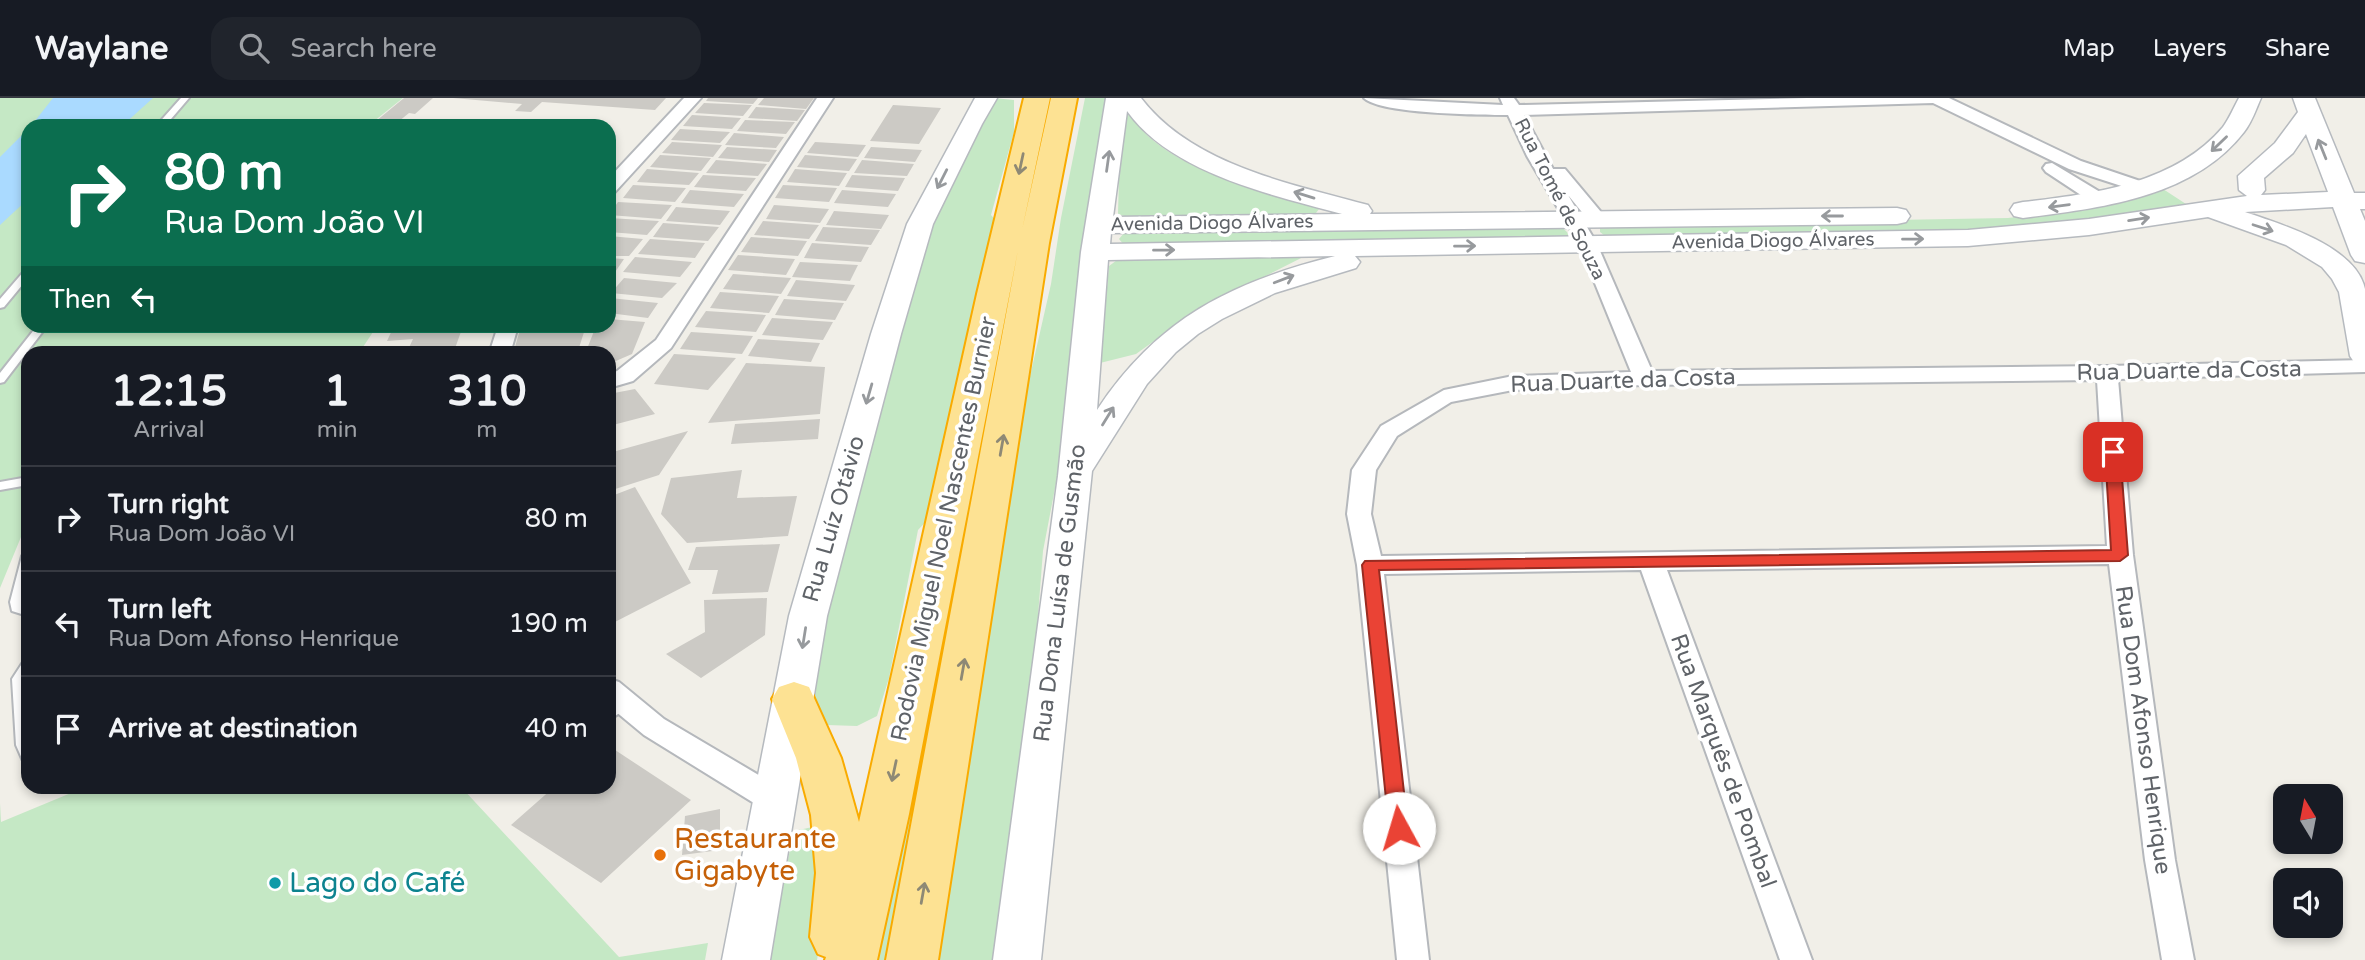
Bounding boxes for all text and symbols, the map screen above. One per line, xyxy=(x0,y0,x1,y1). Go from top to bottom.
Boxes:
search box xyxy=(211,17,701,80)
text: Waylane xyxy=(35,29,169,68)
icon: search xyxy=(235,29,273,67)
text: Search here xyxy=(291,33,437,64)
text: Map xyxy=(2063,34,2115,63)
text: Layers xyxy=(2153,34,2227,63)
text: Share xyxy=(2265,34,2330,63)
street label: Rua Tomé de Souza xyxy=(1510,115,1610,283)
one-way arrow xyxy=(2211,136,2228,153)
one-way arrow xyxy=(2315,138,2328,160)
text: 80 m xyxy=(164,144,283,203)
icon: right xyxy=(49,147,140,238)
one-way arrow xyxy=(1102,150,1115,173)
one-way arrow xyxy=(1014,152,1028,175)
one-way arrow xyxy=(935,169,949,189)
one-way arrow xyxy=(1293,187,1315,200)
one-way arrow xyxy=(2048,200,2071,213)
text: Rua Dom João VI xyxy=(164,204,425,242)
street label: Avenida Diogo Álvares xyxy=(1110,209,1314,236)
one-way arrow xyxy=(1821,209,1844,223)
one-way arrow xyxy=(2127,213,2150,226)
one-way arrow xyxy=(2251,223,2273,235)
street label: Avenida Diogo Álvares xyxy=(1671,227,1875,254)
one-way arrow xyxy=(1901,232,1924,246)
one-way arrow xyxy=(1453,239,1476,253)
one-way arrow xyxy=(1152,243,1175,257)
one-way arrow xyxy=(1273,272,1294,285)
icon: left xyxy=(125,280,163,318)
text: Then xyxy=(49,284,111,315)
street label: Rodovia Miguel Noel Nascentes Burnier xyxy=(885,314,1003,744)
street label: Rua Duarte da Costa xyxy=(2076,355,2302,387)
street label: Rua Duarte da Costa xyxy=(1510,363,1736,399)
text: 12:15 xyxy=(111,366,227,417)
text: 1 xyxy=(324,366,350,417)
text: 310 xyxy=(447,366,526,417)
one-way arrow xyxy=(862,383,875,405)
one-way arrow xyxy=(1102,407,1116,427)
text: Arrival xyxy=(133,416,204,444)
text: min xyxy=(317,416,358,444)
text: m xyxy=(476,416,497,444)
pin xyxy=(2083,422,2143,482)
street label: Rua Luíz Otávio xyxy=(797,433,871,605)
icon: arrive xyxy=(2094,433,2132,471)
one-way arrow xyxy=(995,434,1009,456)
street label: Rua Dona Luísa de Gusmão xyxy=(1028,442,1092,744)
text: Turn right xyxy=(108,489,229,520)
icon: right xyxy=(49,500,87,538)
text: 80 m xyxy=(525,503,588,534)
text: Rua Dom João VI xyxy=(108,520,295,548)
street label: Rua Dom Afonso Henrique xyxy=(2109,584,2177,876)
text: Turn left xyxy=(108,594,211,625)
icon: left xyxy=(49,605,87,643)
text: 190 m xyxy=(508,608,588,639)
text: Rua Dom Afonso Henrique xyxy=(108,625,399,653)
one-way arrow xyxy=(797,626,810,649)
street label: Rua Marquês de Pombal xyxy=(1664,630,1782,892)
one-way arrow xyxy=(956,658,970,681)
icon: arrive xyxy=(49,710,87,748)
text: Arrive at destination xyxy=(108,713,358,744)
text: 40 m xyxy=(525,713,588,744)
one-way arrow xyxy=(886,759,900,782)
north arrow xyxy=(2273,784,2343,854)
map controls xyxy=(2273,784,2343,938)
position arrow xyxy=(1362,791,1436,865)
place label: Restaurante Gigabyte xyxy=(674,822,836,888)
marker: Restaurante Gigabyte xyxy=(652,847,668,863)
place label: Lago do Café xyxy=(289,866,465,900)
button: sound xyxy=(2273,868,2343,938)
marker: Lago do Café xyxy=(267,875,283,891)
one-way arrow xyxy=(917,882,931,905)

